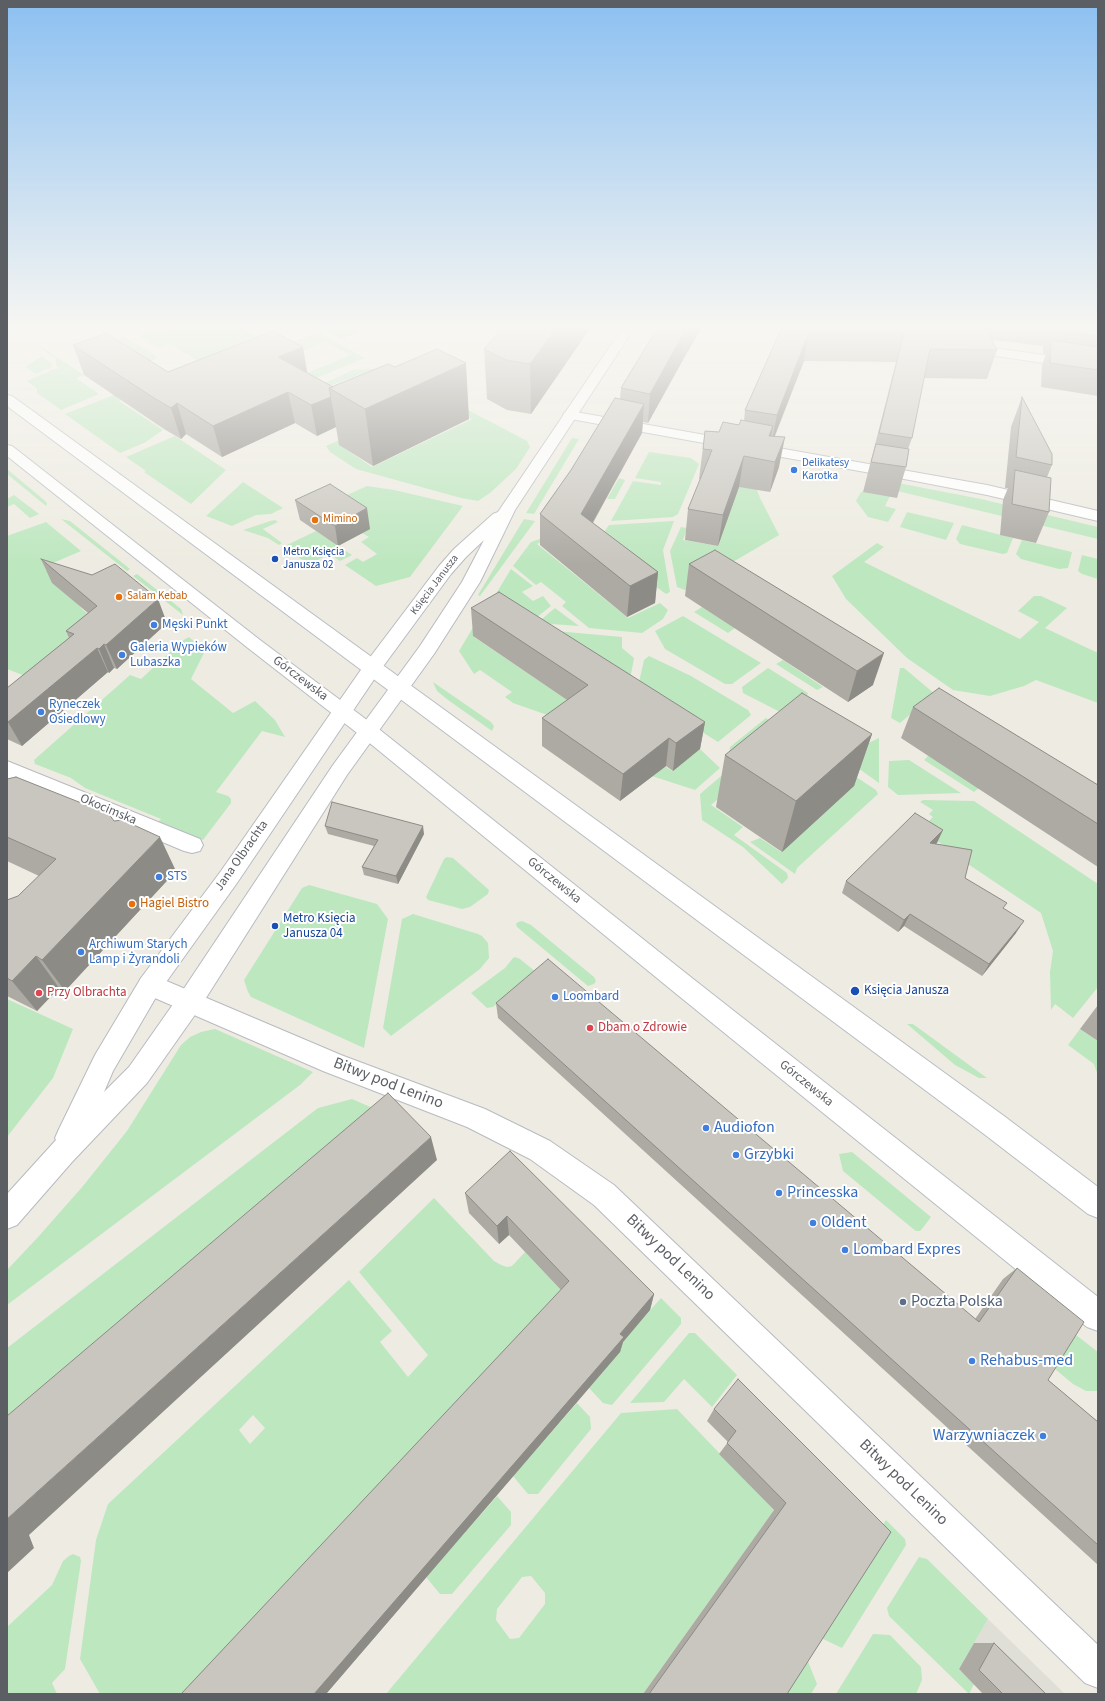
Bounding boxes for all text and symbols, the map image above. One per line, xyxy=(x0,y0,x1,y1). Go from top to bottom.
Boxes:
place label: Delikatesy Karotka xyxy=(802,457,849,483)
marker: Delikatesy Karotka xyxy=(789,465,799,475)
place label: Mimino xyxy=(323,513,358,527)
marker: Mimino xyxy=(310,515,320,525)
place label: Metro Księcia Janusza 02 xyxy=(283,546,344,572)
street label: Księcia Janusza xyxy=(408,552,462,618)
marker: Metro Księcia Janusza 02 xyxy=(270,554,280,564)
place label: Salam Kebab xyxy=(127,590,187,604)
marker: Salam Kebab xyxy=(114,592,124,602)
place label: Męski Punkt xyxy=(162,617,228,633)
marker: Męski Punkt xyxy=(149,620,159,630)
place label: Galeria Wypieków Lubaszka xyxy=(130,640,227,671)
marker: Galeria Wypieków Lubaszka xyxy=(117,650,127,660)
street label: Górczewska xyxy=(269,653,331,705)
place label: Ryneczek Osiedlowy xyxy=(49,697,106,728)
marker: Ryneczek Osiedlowy xyxy=(36,707,46,717)
street label: Okocimska xyxy=(77,791,139,829)
street label: Jana Olbrachta xyxy=(212,818,272,894)
street label: Górczewska xyxy=(524,855,584,907)
place label: STS xyxy=(167,869,187,885)
marker: STS xyxy=(154,872,164,882)
place label: Hagiel Bistro xyxy=(140,896,209,912)
marker: Hagiel Bistro xyxy=(127,899,137,909)
place label: Metro Księcia Janusza 04 xyxy=(283,911,355,942)
marker: Metro Księcia Janusza 04 xyxy=(270,921,280,931)
place label: Archiwum Starych Lamp i Żyrandoli xyxy=(89,937,188,968)
marker: Archiwum Starych Lamp i Żyrandoli xyxy=(76,947,86,957)
place label: Księcia Janusza xyxy=(864,983,949,999)
place label: Przy Olbrachta xyxy=(47,985,127,1001)
marker: Księcia Janusza xyxy=(849,985,861,997)
marker: Przy Olbrachta xyxy=(34,988,44,998)
place label: Loombard xyxy=(563,989,619,1005)
marker: Loombard xyxy=(550,992,560,1002)
place label: Dbam o Zdrowie xyxy=(598,1020,687,1036)
marker: Dbam o Zdrowie xyxy=(585,1023,595,1033)
street label: Bitwy pod Lenino xyxy=(330,1054,446,1114)
street label: Górczewska xyxy=(776,1058,836,1110)
place label: Audiofon xyxy=(714,1118,775,1138)
marker: Audiofon xyxy=(701,1123,711,1133)
place label: Grzybki xyxy=(744,1145,794,1165)
marker: Grzybki xyxy=(731,1150,741,1160)
place label: Princesska xyxy=(787,1183,858,1203)
marker: Princesska xyxy=(774,1188,784,1198)
street label: Bitwy pod Lenino xyxy=(622,1211,718,1305)
place label: Oldent xyxy=(821,1213,867,1233)
marker: Oldent xyxy=(808,1218,818,1228)
place label: Lombard Expres xyxy=(853,1240,961,1260)
marker: Lombard Expres xyxy=(840,1245,850,1255)
place label: Poczta Polska xyxy=(911,1292,1003,1312)
marker: Poczta Polska xyxy=(898,1297,908,1307)
place label: Rehabus-med xyxy=(980,1351,1073,1371)
marker: Rehabus-med xyxy=(967,1356,977,1366)
place label: Warzywniaczek xyxy=(933,1426,1035,1446)
marker: Warzywniaczek xyxy=(1038,1431,1048,1441)
street label: Bitwy pod Lenino xyxy=(855,1436,951,1530)

